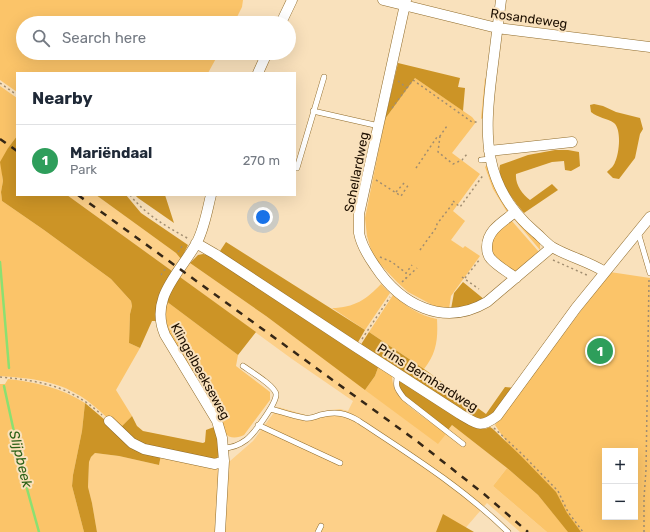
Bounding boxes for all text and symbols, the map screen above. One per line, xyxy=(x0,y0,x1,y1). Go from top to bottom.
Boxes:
street label: Rosandeweg xyxy=(489,6,568,32)
search box xyxy=(16,16,296,60)
icon: search xyxy=(30,27,52,49)
text: Search here xyxy=(62,29,146,47)
text: Nearby xyxy=(32,88,93,108)
street label: Schellardweg xyxy=(341,131,373,214)
text: Mariëndaal xyxy=(70,144,152,162)
text: 1 xyxy=(42,153,48,168)
text: 270 m xyxy=(243,153,280,168)
text: Park xyxy=(70,162,97,177)
your location xyxy=(253,207,273,227)
street label: Klingelbeekseweg xyxy=(167,320,233,423)
pin: 1 xyxy=(587,336,613,366)
street label: Prins Bernhardweg xyxy=(374,340,481,415)
water label: Slijpbeek xyxy=(5,429,36,490)
map controls xyxy=(602,448,638,520)
button: + xyxy=(602,448,638,484)
button: − xyxy=(602,484,638,520)

